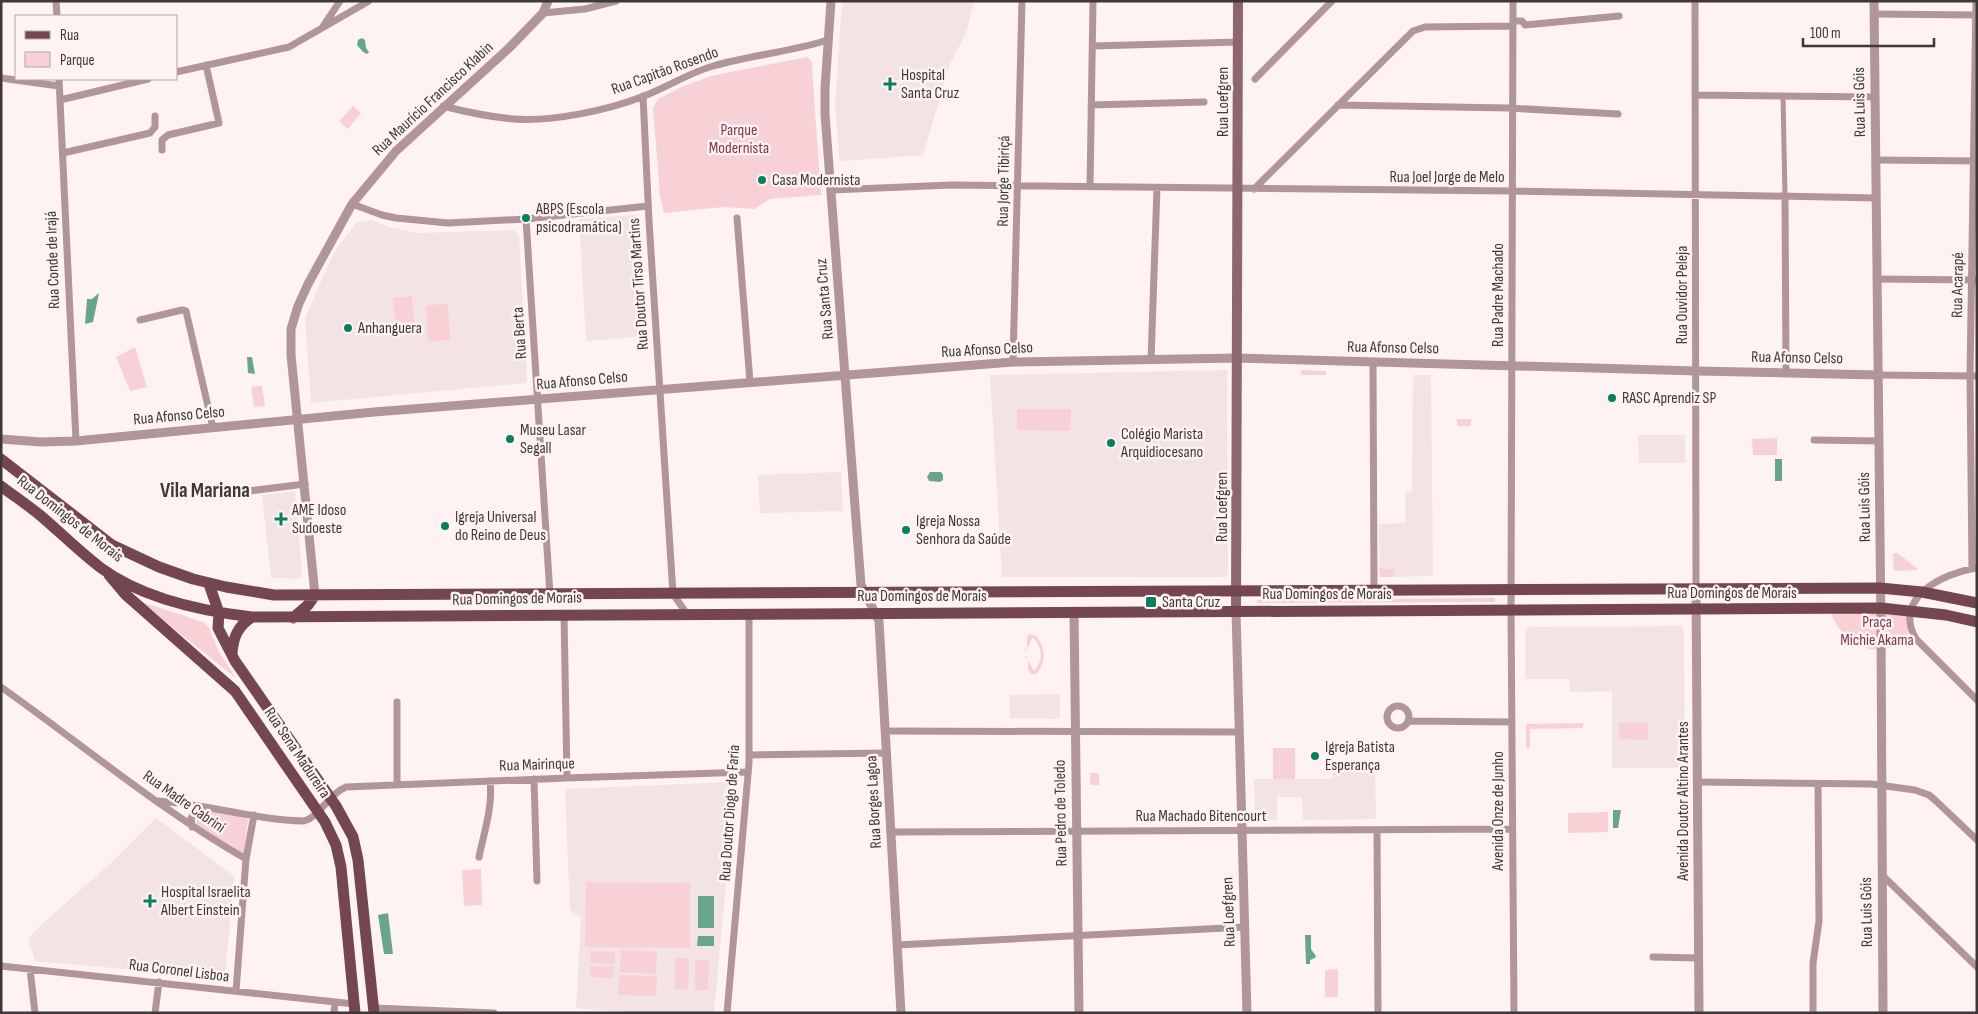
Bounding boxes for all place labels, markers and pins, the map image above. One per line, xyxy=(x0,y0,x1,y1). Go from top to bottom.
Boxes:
place label: Hospital Santa Cruz xyxy=(901,66,959,103)
marker: Hospital Santa Cruz xyxy=(883,77,897,91)
place label: Casa Modernista xyxy=(772,171,860,190)
marker: Casa Modernista xyxy=(756,174,768,186)
place label: ABPS (Escola psicodramática) xyxy=(535,200,622,237)
marker: ABPS (Escola psicodramática) xyxy=(520,212,532,224)
place label: Anhanguera xyxy=(357,319,422,338)
marker: Anhanguera xyxy=(342,322,354,334)
place label: RASC Aprendiz SP xyxy=(1622,389,1716,408)
marker: RASC Aprendiz SP xyxy=(1606,392,1618,404)
place label: Museu Lasar Segall xyxy=(520,421,587,458)
place label: Colégio Marista Arquidiocesano xyxy=(1120,425,1203,462)
marker: Museu Lasar Segall xyxy=(504,433,516,445)
marker: Colégio Marista Arquidiocesano xyxy=(1105,437,1117,449)
place label: AME Idoso Sudoeste xyxy=(291,501,346,538)
place label: Igreja Universal do Reino de Deus xyxy=(455,508,546,545)
marker: AME Idoso Sudoeste xyxy=(274,512,288,526)
place label: Igreja Nossa Senhora da Saúde xyxy=(916,512,1011,549)
marker: Igreja Universal do Reino de Deus xyxy=(439,520,451,532)
marker: Igreja Nossa Senhora da Saúde xyxy=(900,524,912,536)
place label: Santa Cruz xyxy=(1162,593,1220,612)
marker: Santa Cruz xyxy=(1144,595,1158,609)
place label: Igreja Batista Esperança xyxy=(1325,738,1395,775)
marker: Igreja Batista Esperança xyxy=(1309,750,1321,762)
place label: Hospital Israelita Albert Einstein xyxy=(160,883,251,920)
marker: Hospital Israelita Albert Einstein xyxy=(143,894,157,908)

